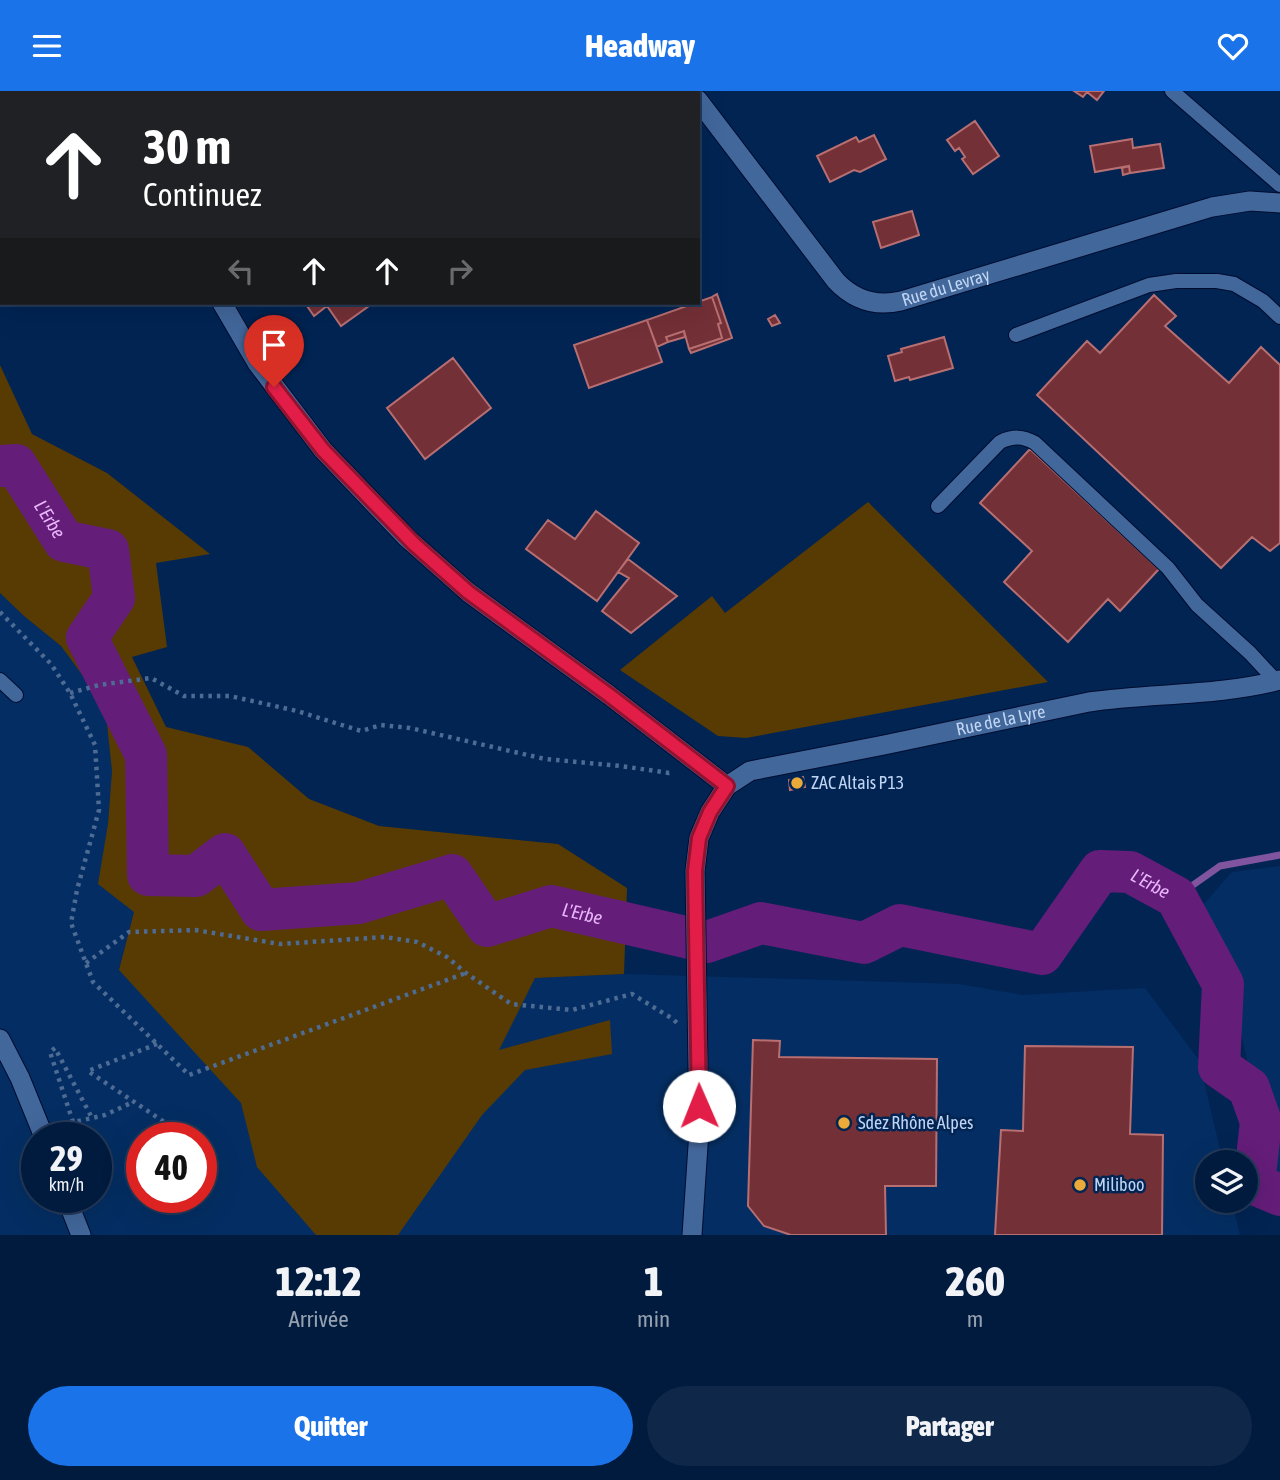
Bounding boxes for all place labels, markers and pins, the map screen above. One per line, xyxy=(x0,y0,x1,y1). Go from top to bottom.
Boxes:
pin xyxy=(244,315,304,387)
place label: ZAC Altais P13 xyxy=(811,772,904,793)
marker: ZAC Altais P13 xyxy=(789,775,805,791)
place label: Sdez Rhône Alpes xyxy=(858,1112,973,1133)
marker: Sdez Rhône Alpes xyxy=(836,1115,852,1131)
place label: Miliboo xyxy=(1094,1174,1145,1195)
marker: Miliboo xyxy=(1072,1177,1088,1193)

